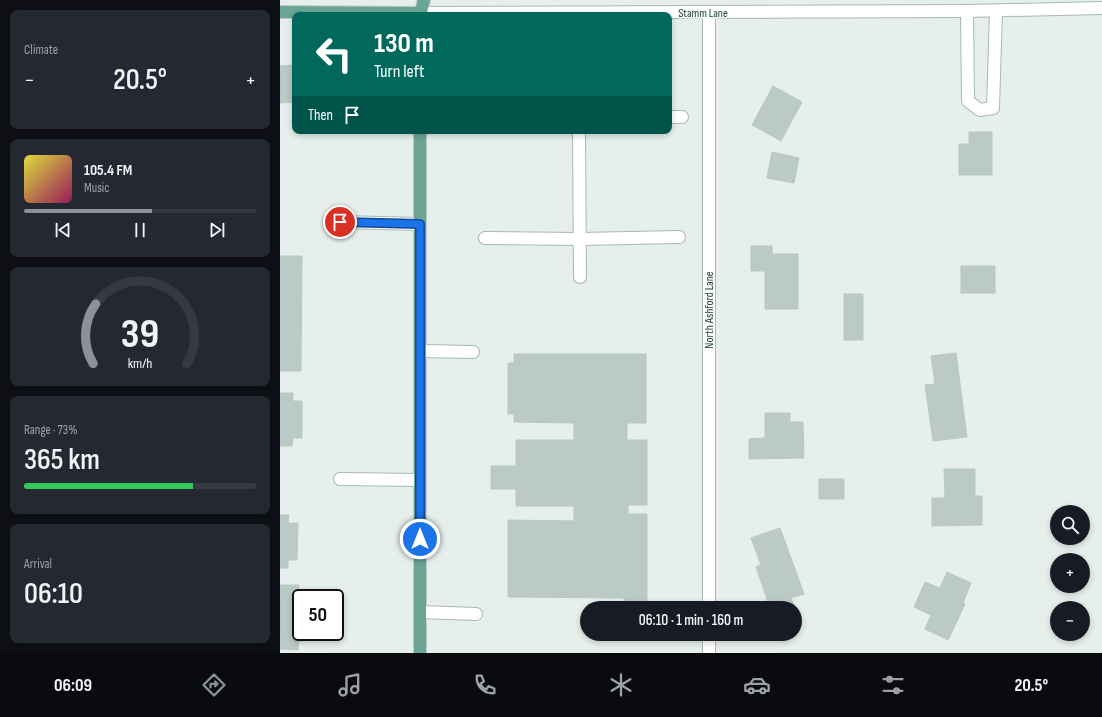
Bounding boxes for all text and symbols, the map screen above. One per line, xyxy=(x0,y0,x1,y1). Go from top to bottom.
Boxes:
street label: Stamm Lane xyxy=(678,6,728,21)
text: 130 m xyxy=(374,27,434,60)
icon: left xyxy=(308,28,360,80)
text: Climate xyxy=(24,42,58,58)
text: Turn left xyxy=(374,61,425,82)
text: 20.5° xyxy=(113,62,167,98)
text: − xyxy=(24,67,35,94)
text: + xyxy=(245,67,256,94)
icon: arrive xyxy=(341,104,363,126)
text: Then xyxy=(308,106,333,125)
text: 105.4 FM xyxy=(84,161,132,180)
text: Music xyxy=(84,180,109,196)
pin xyxy=(323,205,357,239)
icon: arrive xyxy=(329,211,351,233)
icon: previous xyxy=(52,219,74,241)
icon: pause xyxy=(129,219,151,241)
icon: next xyxy=(206,219,228,241)
street label: North Ashford Lane xyxy=(702,271,717,349)
text: 39 xyxy=(121,310,159,359)
text: km/h xyxy=(128,355,152,372)
text: Range · 73% xyxy=(24,422,78,438)
text: 365 km xyxy=(24,442,100,478)
map controls xyxy=(1050,505,1090,641)
button: search xyxy=(1050,505,1090,545)
position arrow xyxy=(399,518,441,560)
button: + xyxy=(1050,553,1090,593)
text: Arrival xyxy=(24,556,52,572)
text: 06:10 xyxy=(24,576,83,612)
speed limit sign: 50 xyxy=(292,589,344,641)
button: − xyxy=(1050,601,1090,641)
text: 06:10 · 1 min · 160 m xyxy=(639,611,743,630)
icon: directions xyxy=(200,671,228,699)
icon: music xyxy=(336,671,364,699)
icon: phone xyxy=(471,671,499,699)
icon: climate xyxy=(607,671,635,699)
icon: car xyxy=(743,671,771,699)
icon: filters xyxy=(879,671,907,699)
text: 06:09 xyxy=(54,675,92,696)
text: 20.5° xyxy=(1014,675,1048,696)

